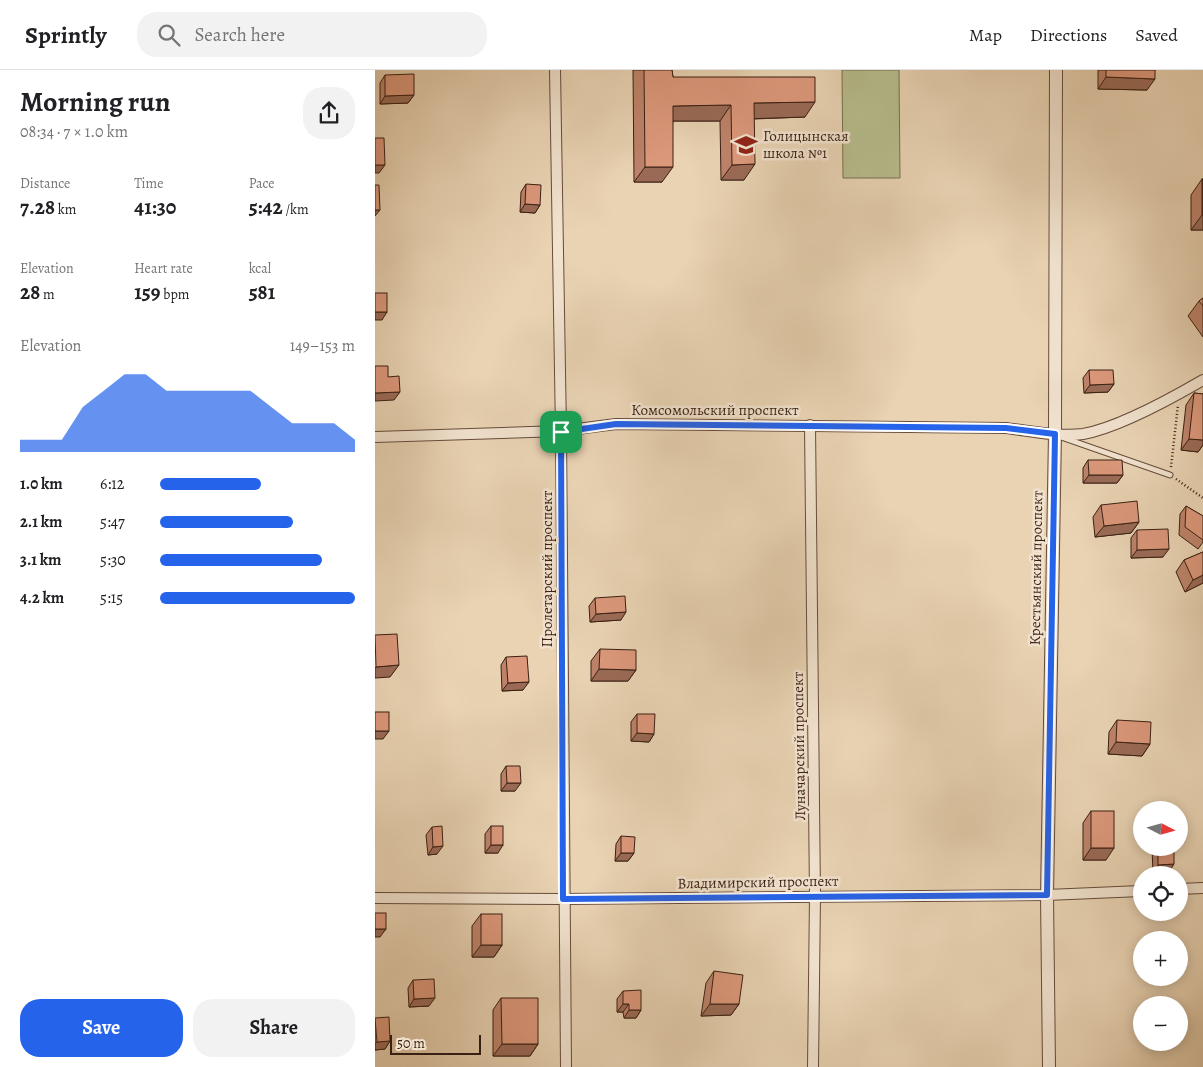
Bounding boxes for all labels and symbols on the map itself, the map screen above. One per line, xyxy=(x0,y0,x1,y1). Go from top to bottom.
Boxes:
place label: Голицынская школа №1 xyxy=(763,126,848,163)
school or university icon: Голицынская школа №1 xyxy=(733,132,759,158)
street label: Комсомольский проспект xyxy=(631,400,799,420)
pin xyxy=(540,411,582,453)
street label: Пролетарский проспект xyxy=(537,490,557,648)
street label: Крестьянский проспект xyxy=(1025,490,1047,646)
street label: Луначарский проспект xyxy=(788,671,810,821)
north arrow xyxy=(1133,801,1187,856)
street label: Владимирский проспект xyxy=(677,871,839,893)
scale bar xyxy=(390,1032,481,1055)

